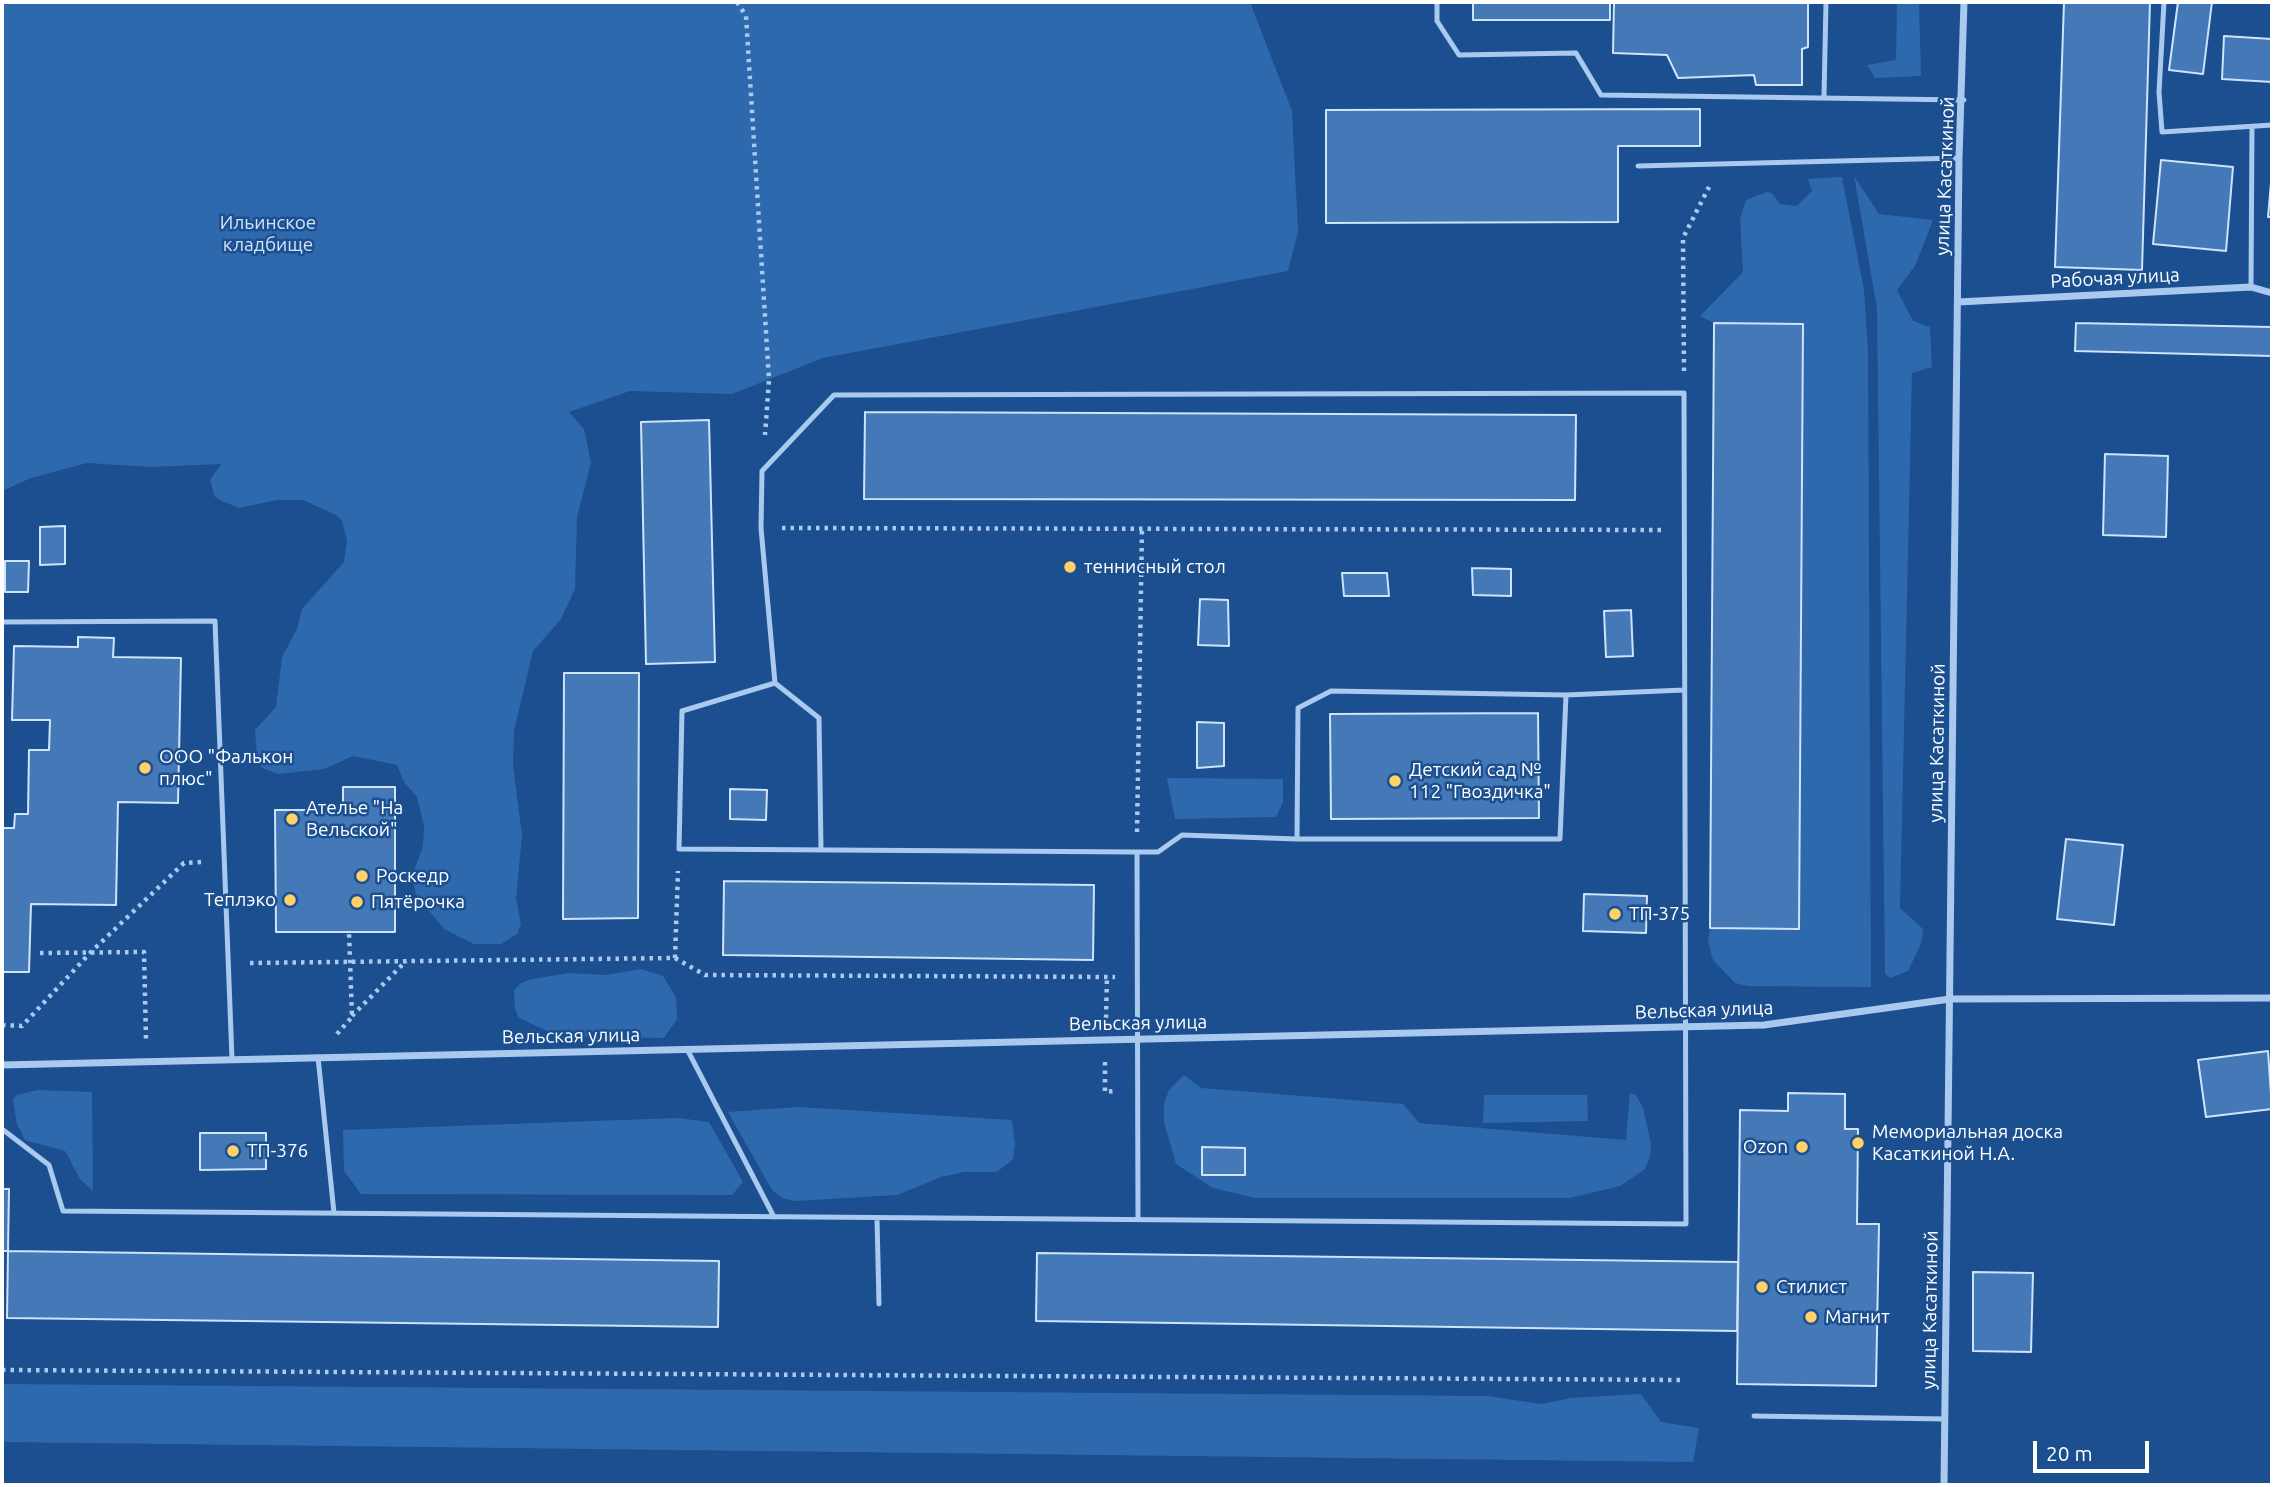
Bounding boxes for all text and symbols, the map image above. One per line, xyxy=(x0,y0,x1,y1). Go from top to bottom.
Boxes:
street label: улица Касаткиной xyxy=(1931,96,1959,256)
park label: Ильинское кладбище xyxy=(220,212,316,256)
street label: Рабочая улица xyxy=(2050,263,2180,293)
place label: теннисный стол xyxy=(1084,556,1226,578)
marker: теннисный стол xyxy=(1062,559,1078,575)
street label: улица Касаткиной xyxy=(1924,663,1950,823)
place label: ООО "Фалькон плюс" xyxy=(159,746,293,790)
place label: Детский сад № 112 "Гвоздичка" xyxy=(1409,759,1551,803)
marker: ООО "Фалькон плюс" xyxy=(137,760,153,776)
marker: Детский сад № 112 "Гвоздичка" xyxy=(1387,773,1403,789)
place label: Ателье "На Вельской" xyxy=(306,797,403,841)
marker: Ателье "На Вельской" xyxy=(284,811,300,827)
place label: Роскедр xyxy=(376,865,449,887)
marker: Роскедр xyxy=(354,868,370,884)
place label: Теплэко xyxy=(204,889,276,911)
place label: Пятёрочка xyxy=(371,891,465,913)
marker: Теплэко xyxy=(282,892,298,908)
marker: Пятёрочка xyxy=(349,894,365,910)
place label: ТП-375 xyxy=(1629,903,1690,925)
marker: ТП-375 xyxy=(1607,906,1623,922)
street label: Вельская улица xyxy=(1634,996,1774,1024)
street label: Вельская улица xyxy=(1069,1010,1207,1036)
street label: Вельская улица xyxy=(502,1023,640,1049)
place label: Мемориальная доска Касаткиной Н.А. xyxy=(1872,1121,2063,1165)
marker: Мемориальная доска Касаткиной Н.А. xyxy=(1850,1135,1866,1151)
place label: Ozon xyxy=(1743,1136,1788,1158)
marker: Ozon xyxy=(1794,1139,1810,1155)
place label: ТП-376 xyxy=(247,1140,308,1162)
marker: ТП-376 xyxy=(225,1143,241,1159)
street label: улица Касаткиной xyxy=(1917,1230,1943,1390)
place label: Стилист xyxy=(1776,1276,1847,1298)
marker: Стилист xyxy=(1754,1279,1770,1295)
place label: Магнит xyxy=(1825,1306,1890,1328)
marker: Магнит xyxy=(1803,1309,1819,1325)
scale bar xyxy=(2036,1428,2152,1472)
text: 20 m xyxy=(2046,1441,2093,1465)

